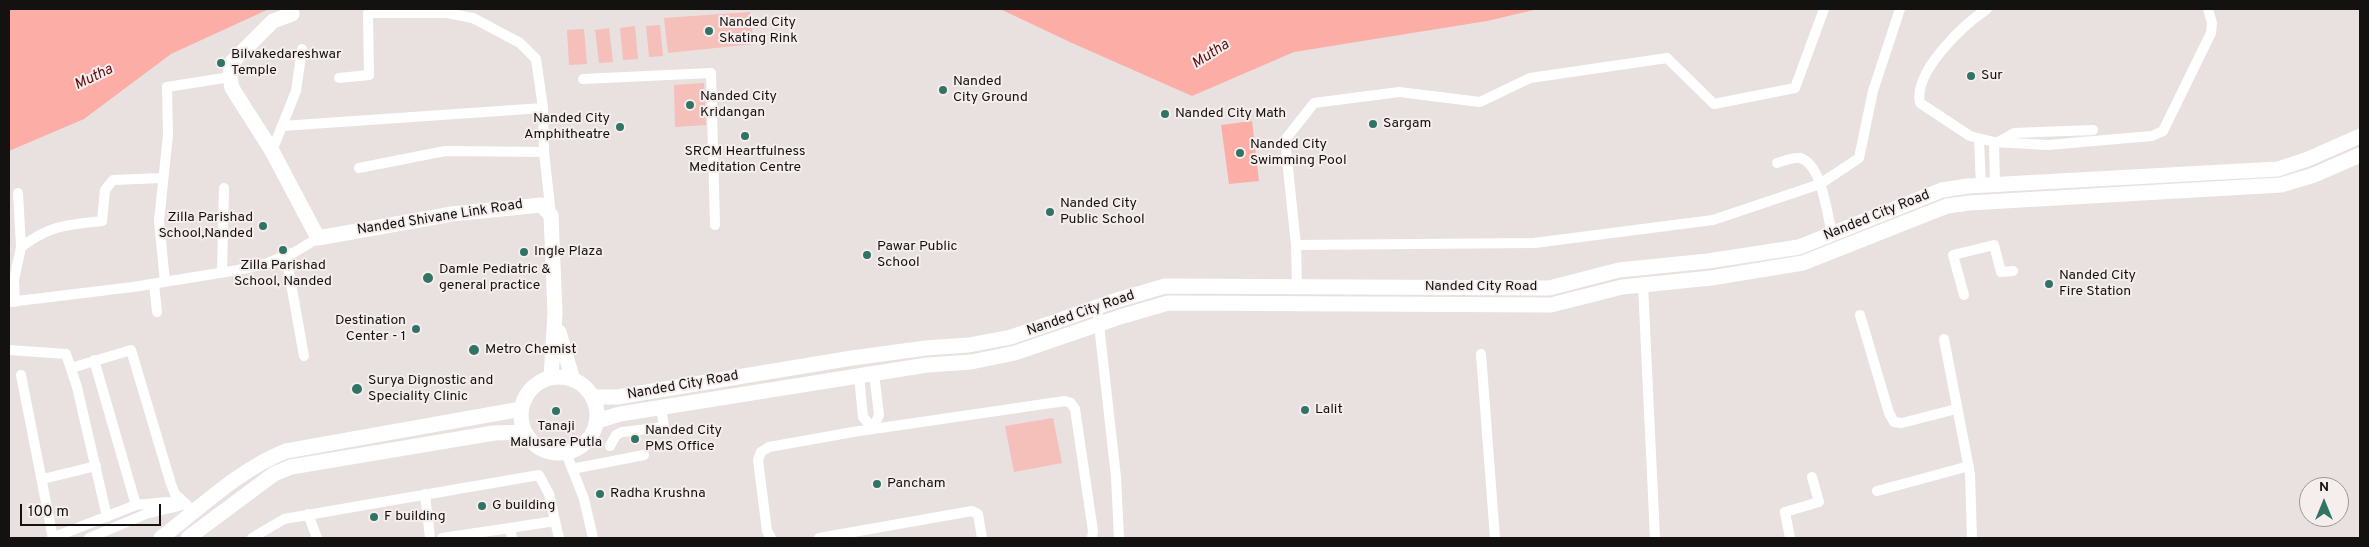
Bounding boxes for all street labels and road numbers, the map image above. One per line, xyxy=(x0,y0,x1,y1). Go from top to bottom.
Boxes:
street label: Nanded City Road xyxy=(1822,187,1932,245)
street label: Nanded Shivane Link Road xyxy=(356,197,524,239)
street label: Nanded City Road xyxy=(1425,279,1537,295)
street label: Nanded City Road xyxy=(1025,288,1137,340)
street label: Nanded City Road xyxy=(626,368,740,404)

